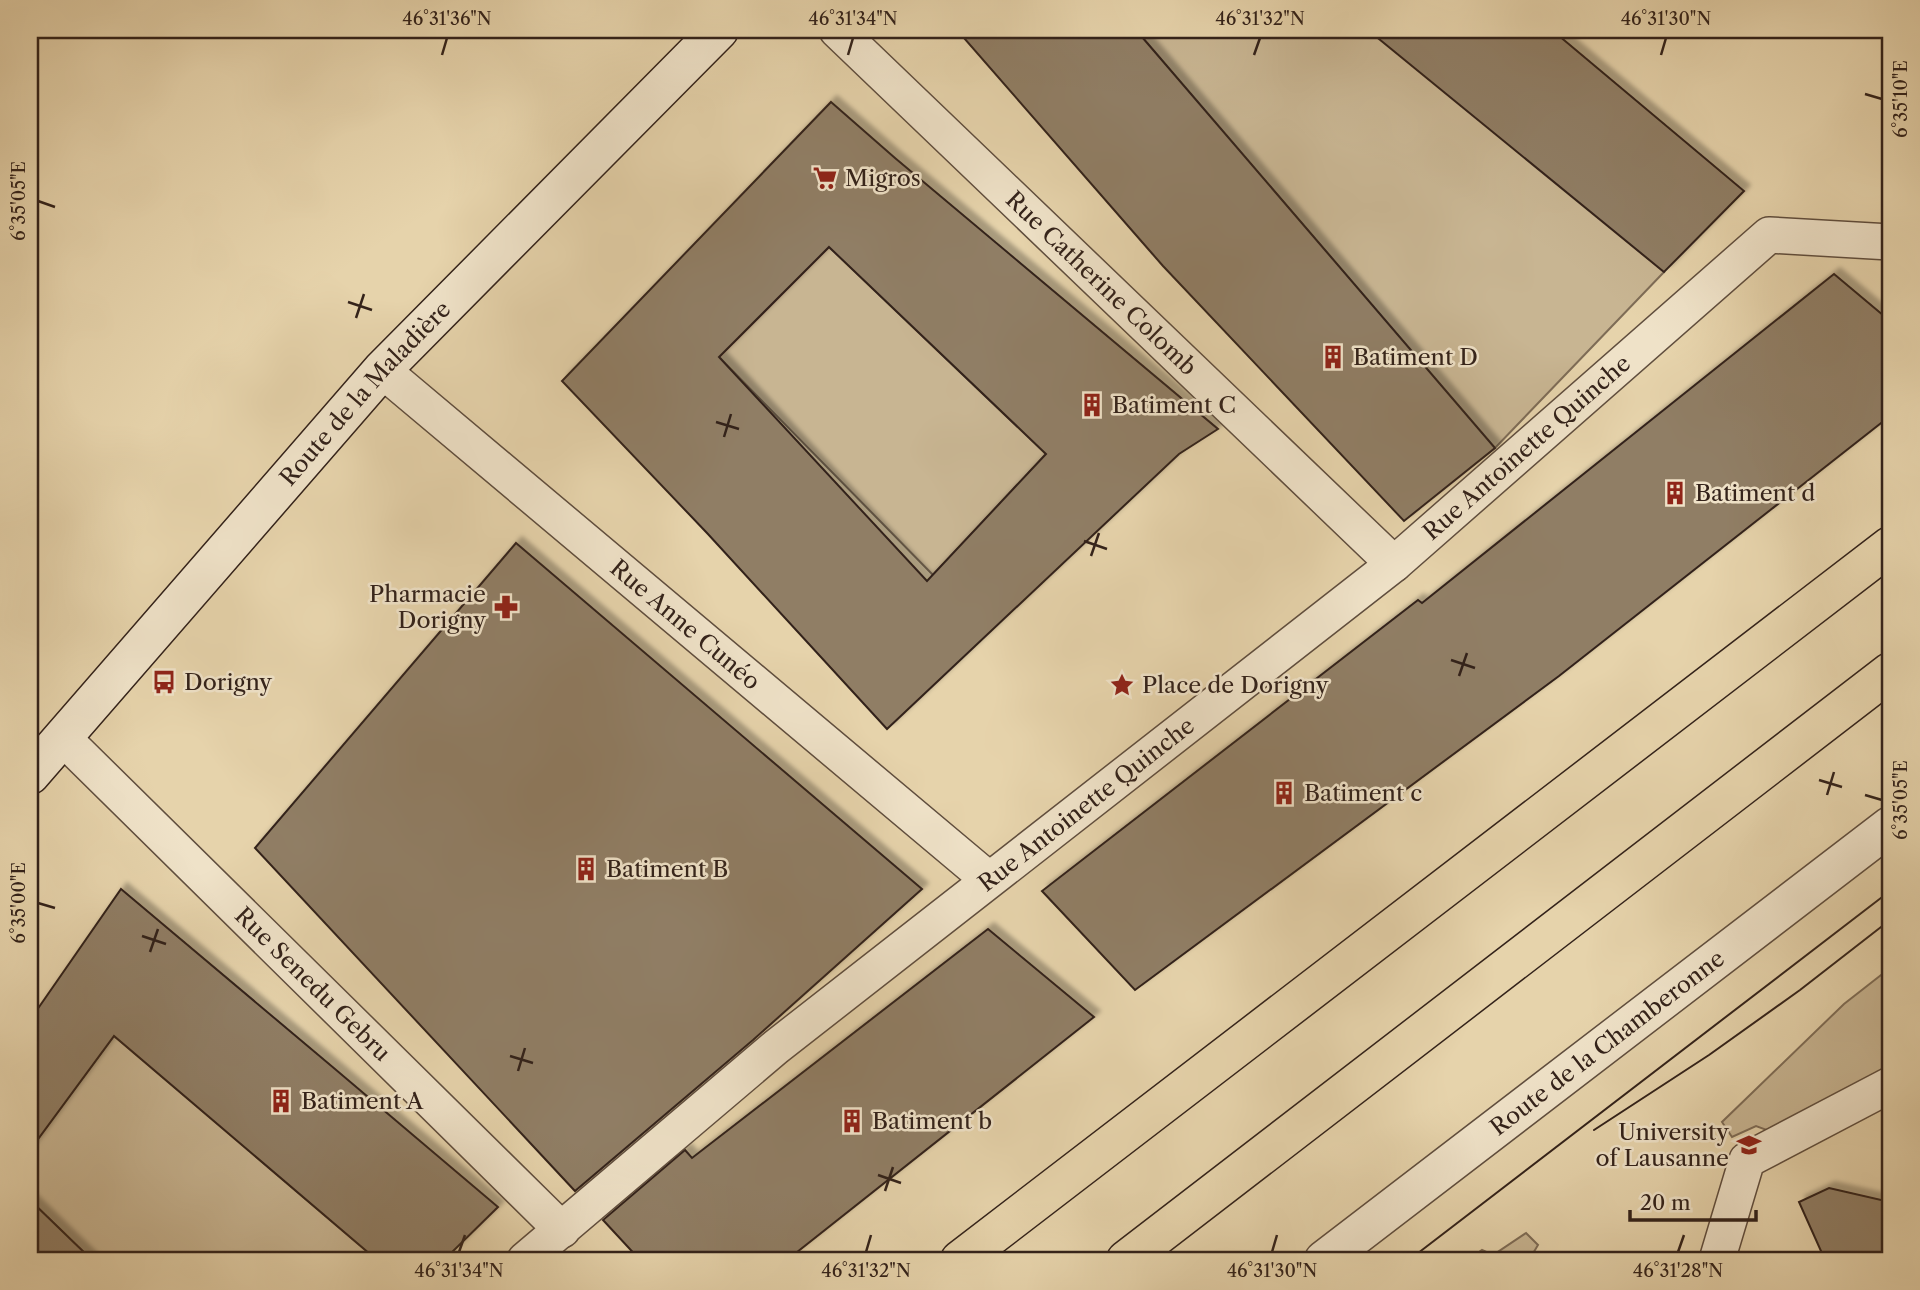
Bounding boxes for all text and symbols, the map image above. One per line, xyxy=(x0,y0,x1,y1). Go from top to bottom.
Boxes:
text: 46°31'36"N xyxy=(402,8,492,30)
text: 46°31'34"N xyxy=(808,8,898,30)
text: 46°31'32"N xyxy=(1215,8,1305,30)
text: 46°31'30"N xyxy=(1621,8,1711,30)
text: 6°35'10"E xyxy=(1890,60,1912,138)
text: 6°35'05"E xyxy=(8,161,30,241)
supermarket icon: Migros xyxy=(811,164,839,192)
place label: Migros xyxy=(845,164,921,192)
street label: Rue Catherine Colomb xyxy=(1000,185,1202,381)
street label: Route de la Maladière xyxy=(274,295,456,491)
building icon: Batiment D xyxy=(1319,343,1347,371)
place label: Batiment D xyxy=(1353,343,1478,371)
street label: Rue Antoinette Quinche xyxy=(1417,349,1636,546)
building icon: Batiment C xyxy=(1078,391,1106,419)
place label: Batiment C xyxy=(1112,391,1236,419)
building icon: Batiment d xyxy=(1661,479,1689,507)
place label: Batiment d xyxy=(1695,479,1815,507)
street label: Rue Anne Cunéo xyxy=(605,554,766,696)
place label: Pharmacie Dorigny xyxy=(369,580,486,634)
pharmacy icon: Pharmacie Dorigny xyxy=(492,593,520,621)
bus stop icon: Dorigny xyxy=(150,668,178,696)
place label: Dorigny xyxy=(184,668,272,696)
place icon: Place de Dorigny xyxy=(1108,671,1136,699)
place label: Place de Dorigny xyxy=(1142,671,1329,699)
street label: Rue Antoinette Quinche xyxy=(973,711,1200,898)
text: 6°35'05"E xyxy=(1890,760,1912,840)
building icon: Batiment c xyxy=(1270,779,1298,807)
place label: Batiment c xyxy=(1304,779,1422,807)
building icon: Batiment B xyxy=(572,855,600,883)
place label: Batiment B xyxy=(606,855,728,883)
text: 6°35'00"E xyxy=(8,862,30,944)
street label: Rue Senedu Gebru xyxy=(229,901,396,1067)
street label: Route de la Chamberonne xyxy=(1485,944,1730,1141)
building icon: Batiment A xyxy=(267,1087,295,1115)
place label: Batiment A xyxy=(301,1087,424,1115)
building icon: Batiment b xyxy=(838,1107,866,1135)
place label: Batiment b xyxy=(872,1107,992,1135)
place label: University of Lausanne xyxy=(1595,1118,1729,1172)
school or university icon: University of Lausanne xyxy=(1735,1131,1763,1159)
scale bar xyxy=(1630,1178,1756,1222)
text: 20 m xyxy=(1640,1190,1691,1215)
text: 46°31'34"N xyxy=(414,1260,504,1282)
text: 46°31'32"N xyxy=(821,1260,911,1282)
text: 46°31'30"N xyxy=(1227,1260,1317,1282)
text: 46°31'28"N xyxy=(1633,1260,1723,1282)

